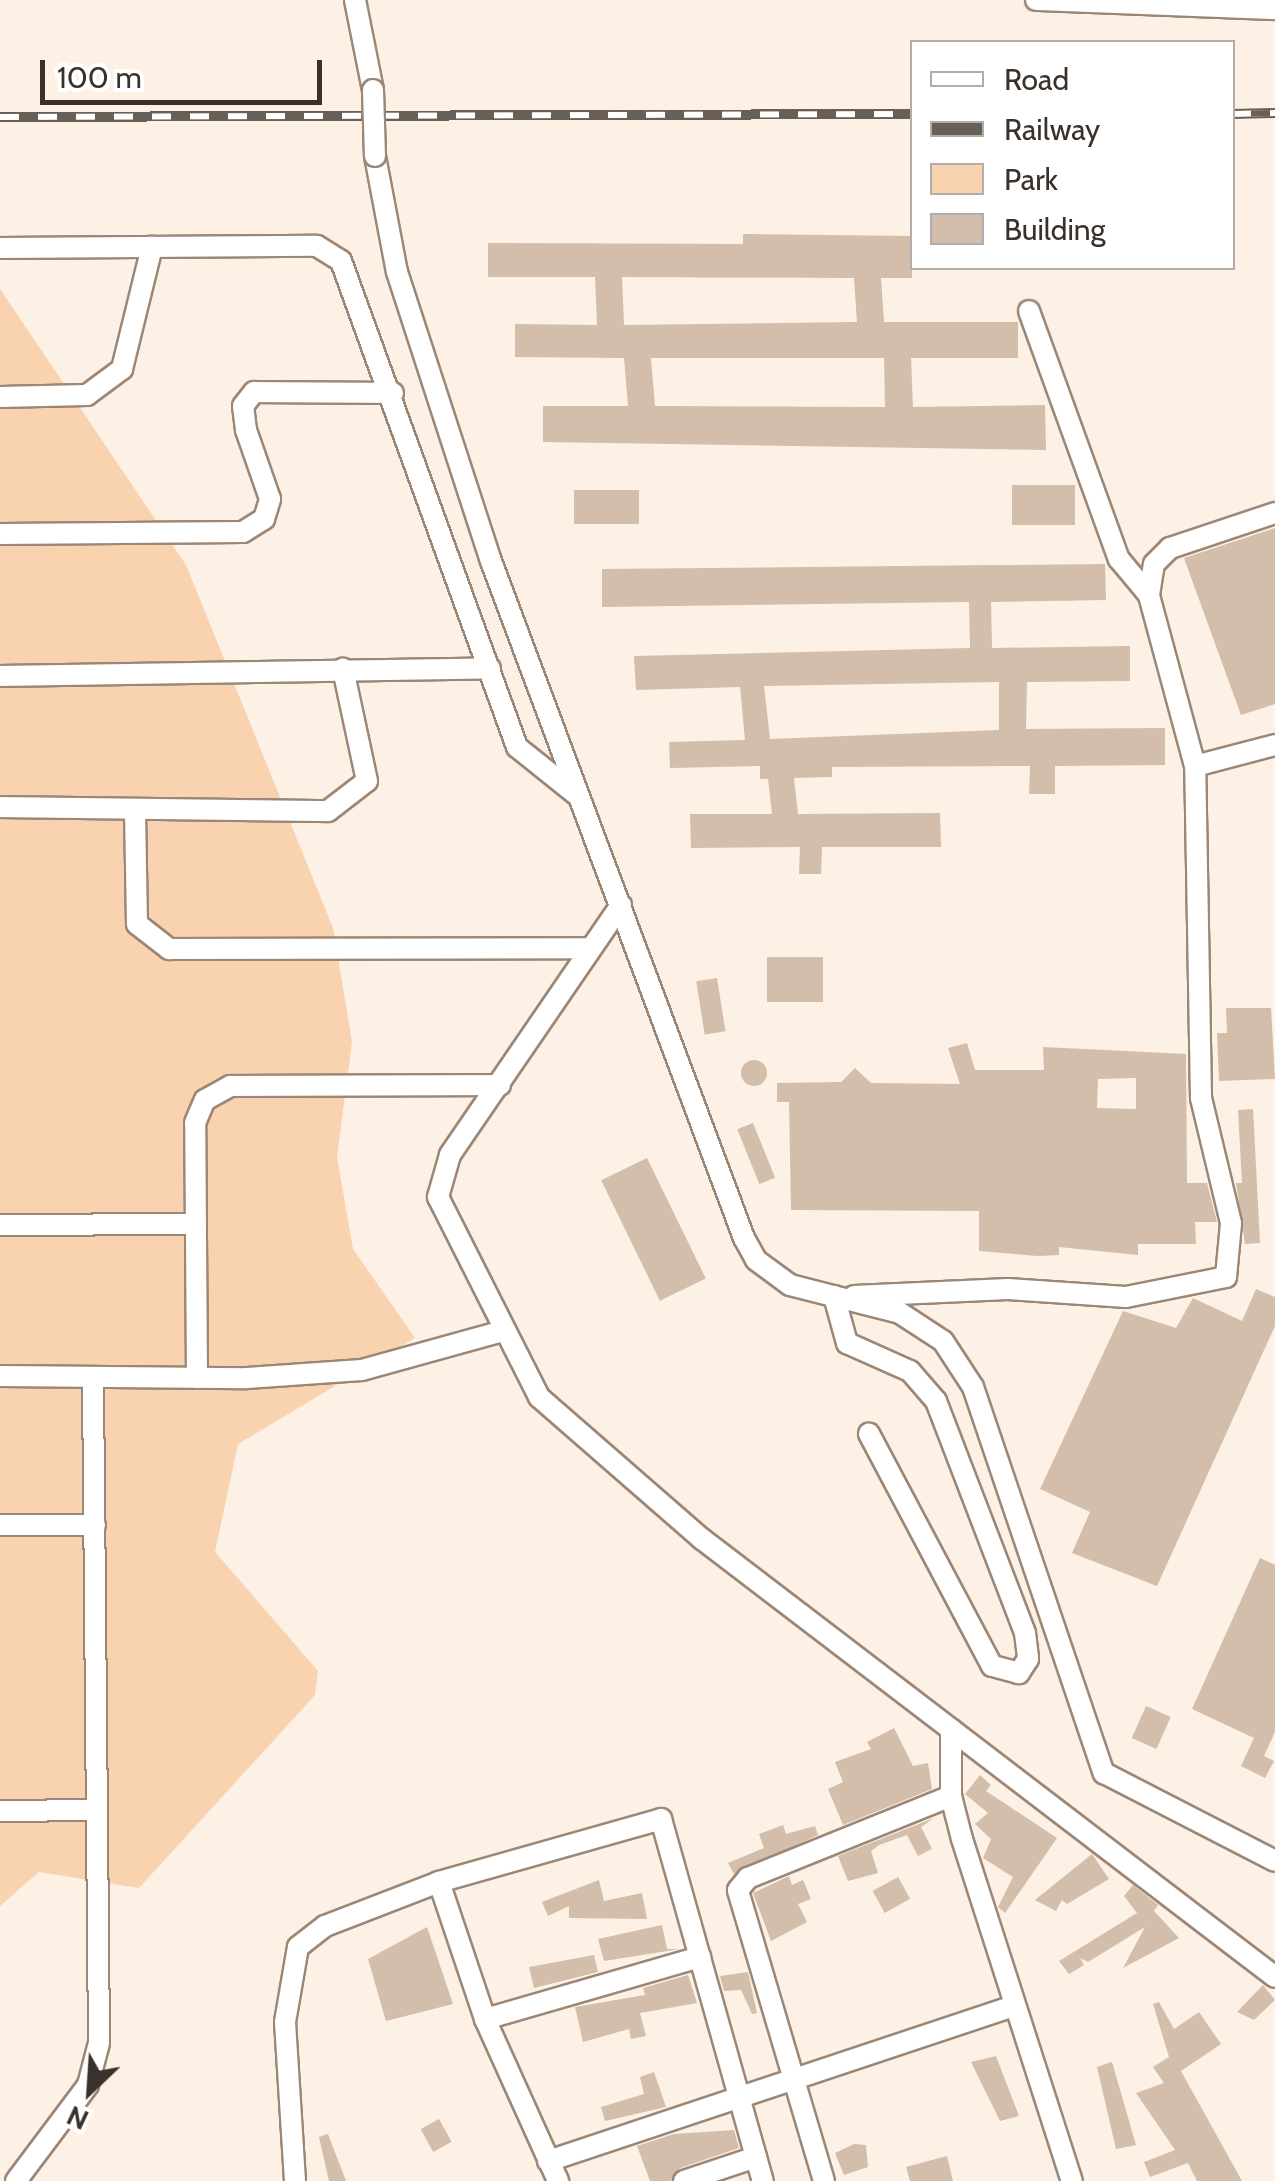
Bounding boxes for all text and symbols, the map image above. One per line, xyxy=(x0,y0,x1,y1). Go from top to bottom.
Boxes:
scale bar xyxy=(45,40,328,102)
legend xyxy=(910,40,1235,270)
text: 100 m xyxy=(57,59,142,96)
text: Road xyxy=(1004,61,1069,98)
text: Railway xyxy=(1004,111,1100,148)
text: Park xyxy=(1004,161,1058,198)
text: Building xyxy=(1004,211,1106,248)
north arrow xyxy=(40,2041,140,2141)
text: N xyxy=(61,2099,93,2138)

